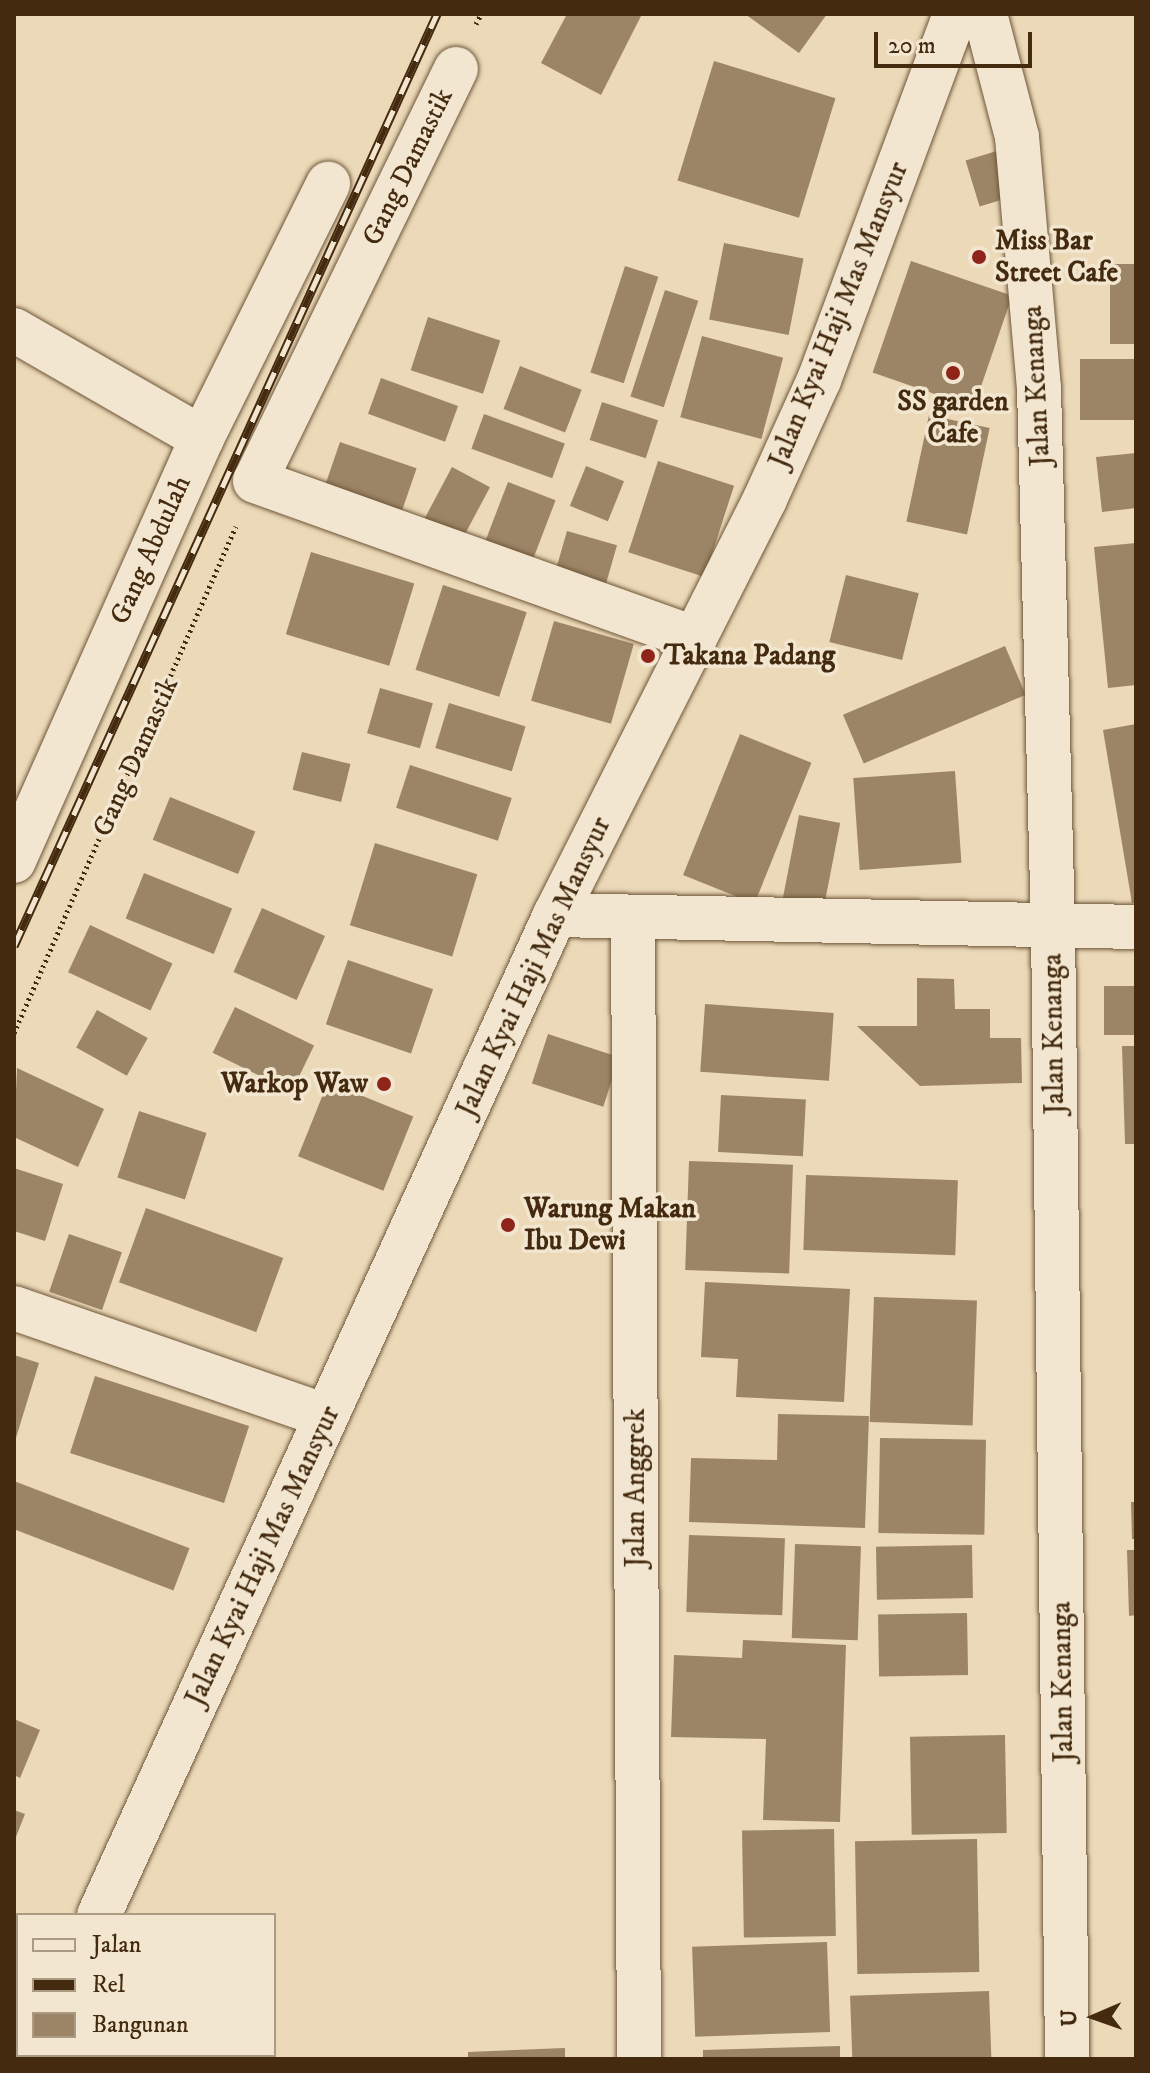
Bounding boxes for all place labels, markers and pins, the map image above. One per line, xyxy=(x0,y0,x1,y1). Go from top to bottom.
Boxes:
place label: Miss Bar Street Cafe xyxy=(995,224,1118,290)
marker: Miss Bar Street Cafe xyxy=(970,248,988,266)
marker: SS garden Cafe xyxy=(944,364,962,382)
place label: SS garden Cafe xyxy=(897,385,1009,451)
place label: Takana Padang xyxy=(664,639,835,673)
marker: Takana Padang xyxy=(639,647,657,665)
place label: Warkop Waw xyxy=(221,1067,368,1101)
marker: Warkop Waw xyxy=(375,1075,393,1093)
place label: Warung Makan Ibu Dewi xyxy=(524,1192,696,1258)
marker: Warung Makan Ibu Dewi xyxy=(499,1216,517,1234)

